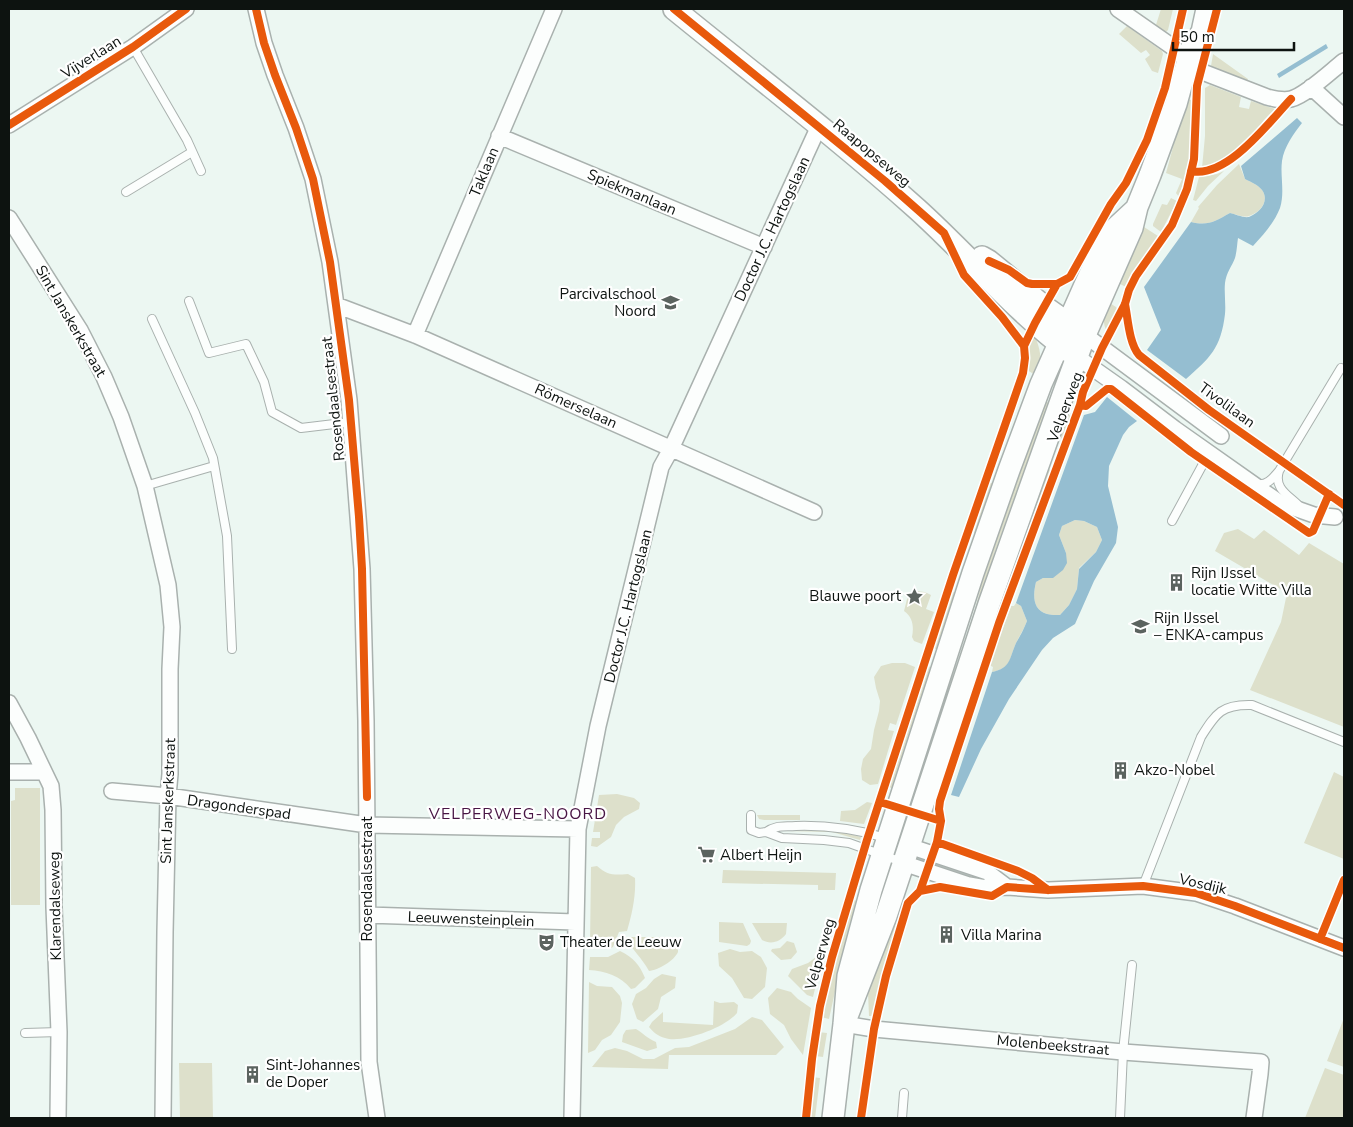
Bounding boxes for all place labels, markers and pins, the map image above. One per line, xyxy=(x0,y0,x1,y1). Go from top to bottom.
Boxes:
place label: Parcivalschool Noord xyxy=(560,284,657,321)
school or university icon: Parcivalschool Noord xyxy=(660,293,680,313)
place label: Rijn IJssel locatie Witte Villa xyxy=(1191,563,1312,600)
building icon: Rijn IJssel locatie Witte Villa xyxy=(1167,572,1187,592)
place label: Blauwe poort xyxy=(809,586,902,606)
place icon: Blauwe poort xyxy=(905,586,925,606)
place label: Rijn IJssel – ENKA-campus xyxy=(1154,608,1263,645)
school or university icon: Rijn IJssel – ENKA-campus xyxy=(1130,617,1150,637)
building icon: Akzo-Nobel xyxy=(1110,760,1130,780)
place label: Akzo-Nobel xyxy=(1134,760,1215,780)
supermarket icon: Albert Heijn xyxy=(696,845,716,865)
place label: Albert Heijn xyxy=(720,845,802,865)
building icon: Villa Marina xyxy=(937,925,957,945)
place label: Villa Marina xyxy=(960,925,1042,945)
theatre icon: Theater de Leeuw xyxy=(536,932,556,952)
place label: Theater de Leeuw xyxy=(560,932,682,952)
place label: Sint-Johannes de Doper xyxy=(266,1055,360,1092)
building icon: Sint-Johannes de Doper xyxy=(242,1064,262,1084)

